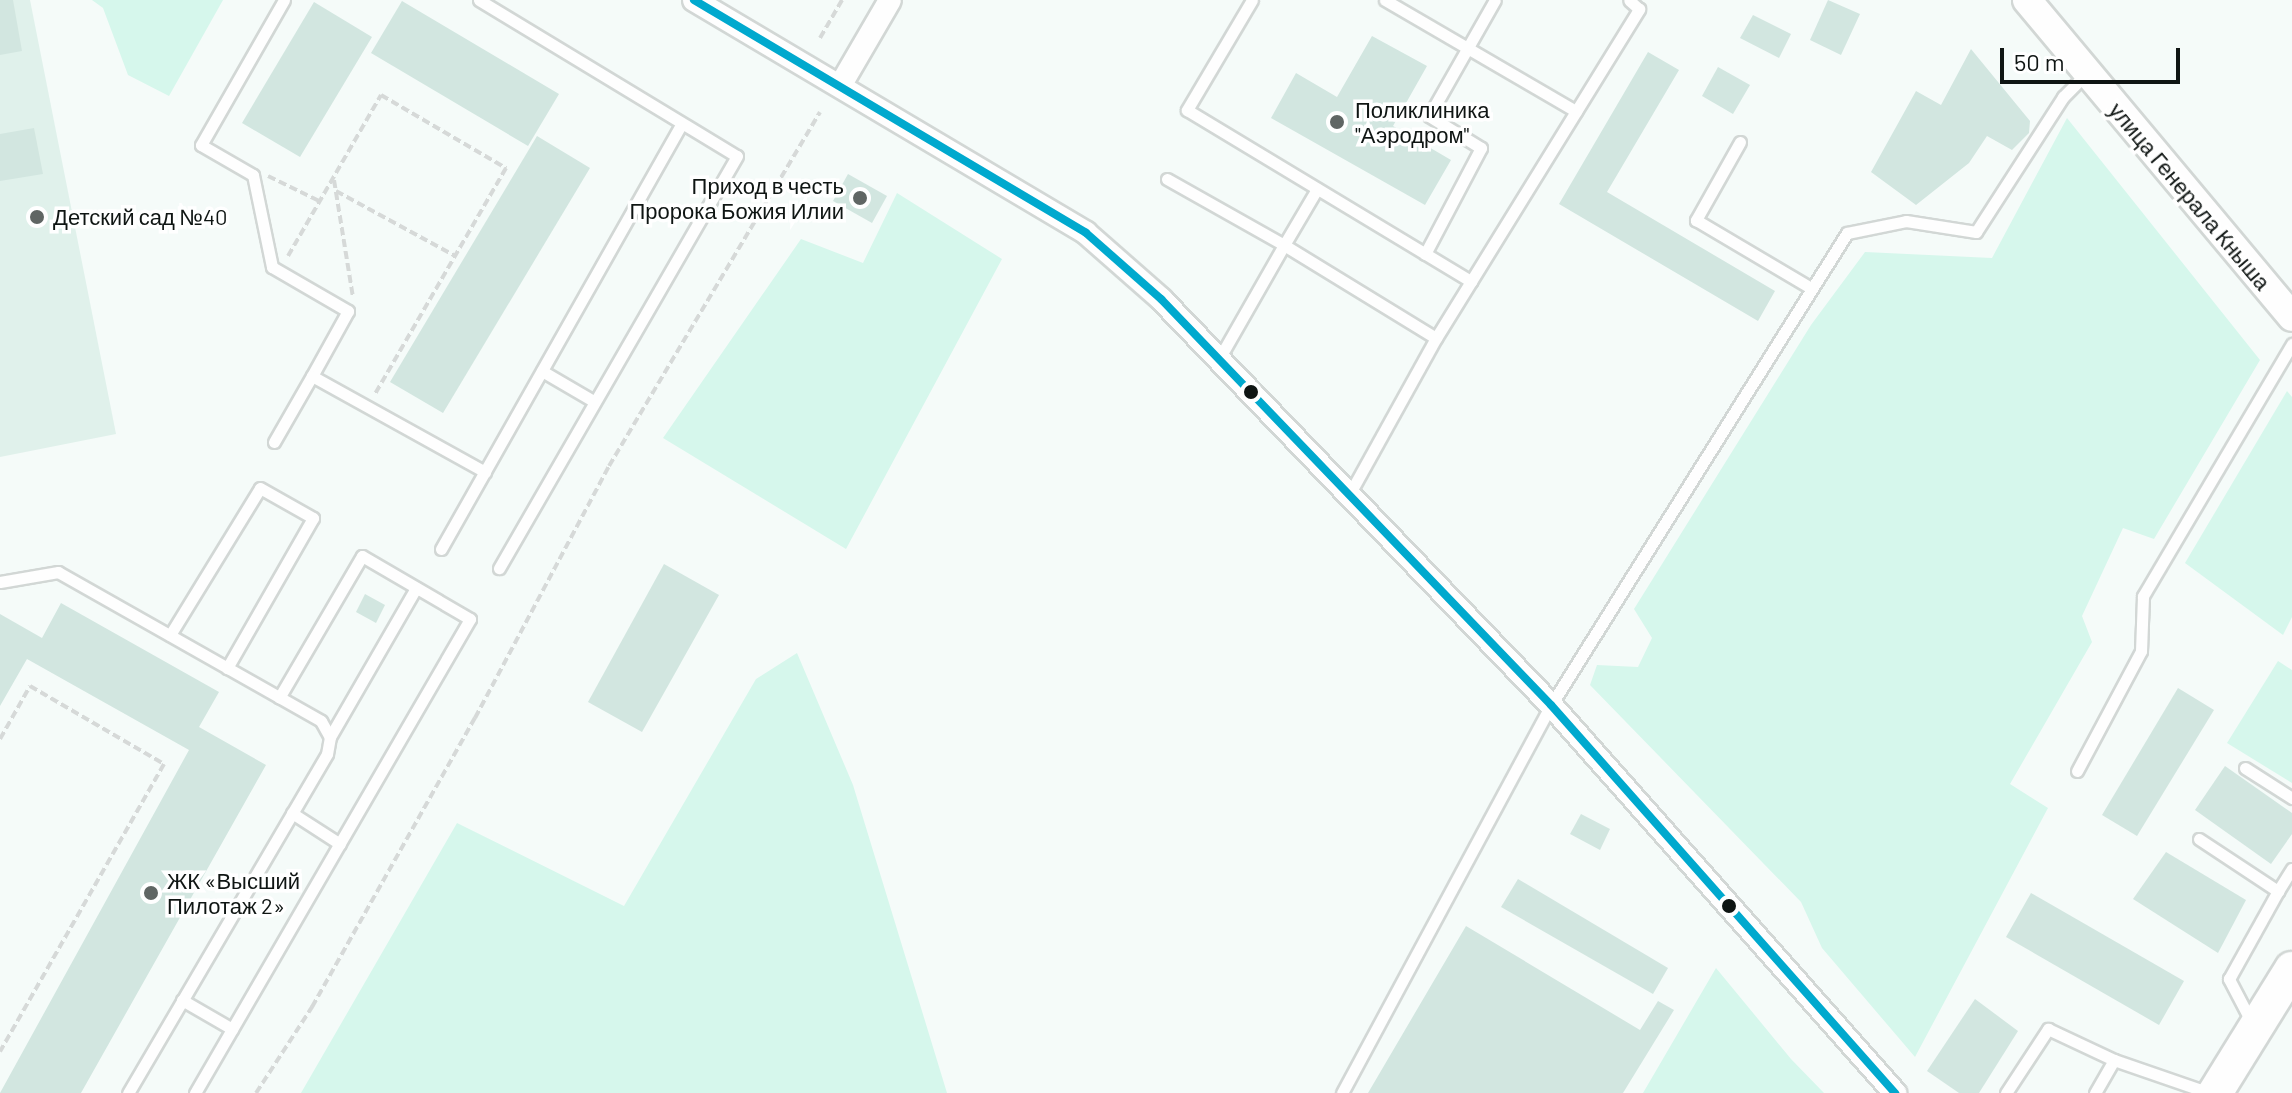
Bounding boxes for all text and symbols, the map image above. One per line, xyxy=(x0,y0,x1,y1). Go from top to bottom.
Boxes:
scale bar xyxy=(2004,32,2184,82)
text: 50 m xyxy=(2014,47,2065,76)
place label: Поликлиника "Аэродром" xyxy=(1355,96,1489,148)
street label: улица Генерала Кныша xyxy=(2104,97,2276,295)
marker: Поликлиника "Аэродром" xyxy=(1326,111,1348,133)
place label: Приход в честь Пророка Божия Илии xyxy=(630,172,844,224)
marker: Приход в честь Пророка Божия Илии xyxy=(851,189,869,207)
place label: Детский сад №40 xyxy=(53,204,227,230)
marker: Детский сад №40 xyxy=(28,208,46,226)
unlabelled marker xyxy=(1243,384,1259,400)
place label: ЖК «Высший Пилотаж 2» xyxy=(167,867,300,918)
marker: ЖК «Высший Пилотаж 2» xyxy=(142,884,160,902)
unlabelled marker xyxy=(1721,898,1737,914)

